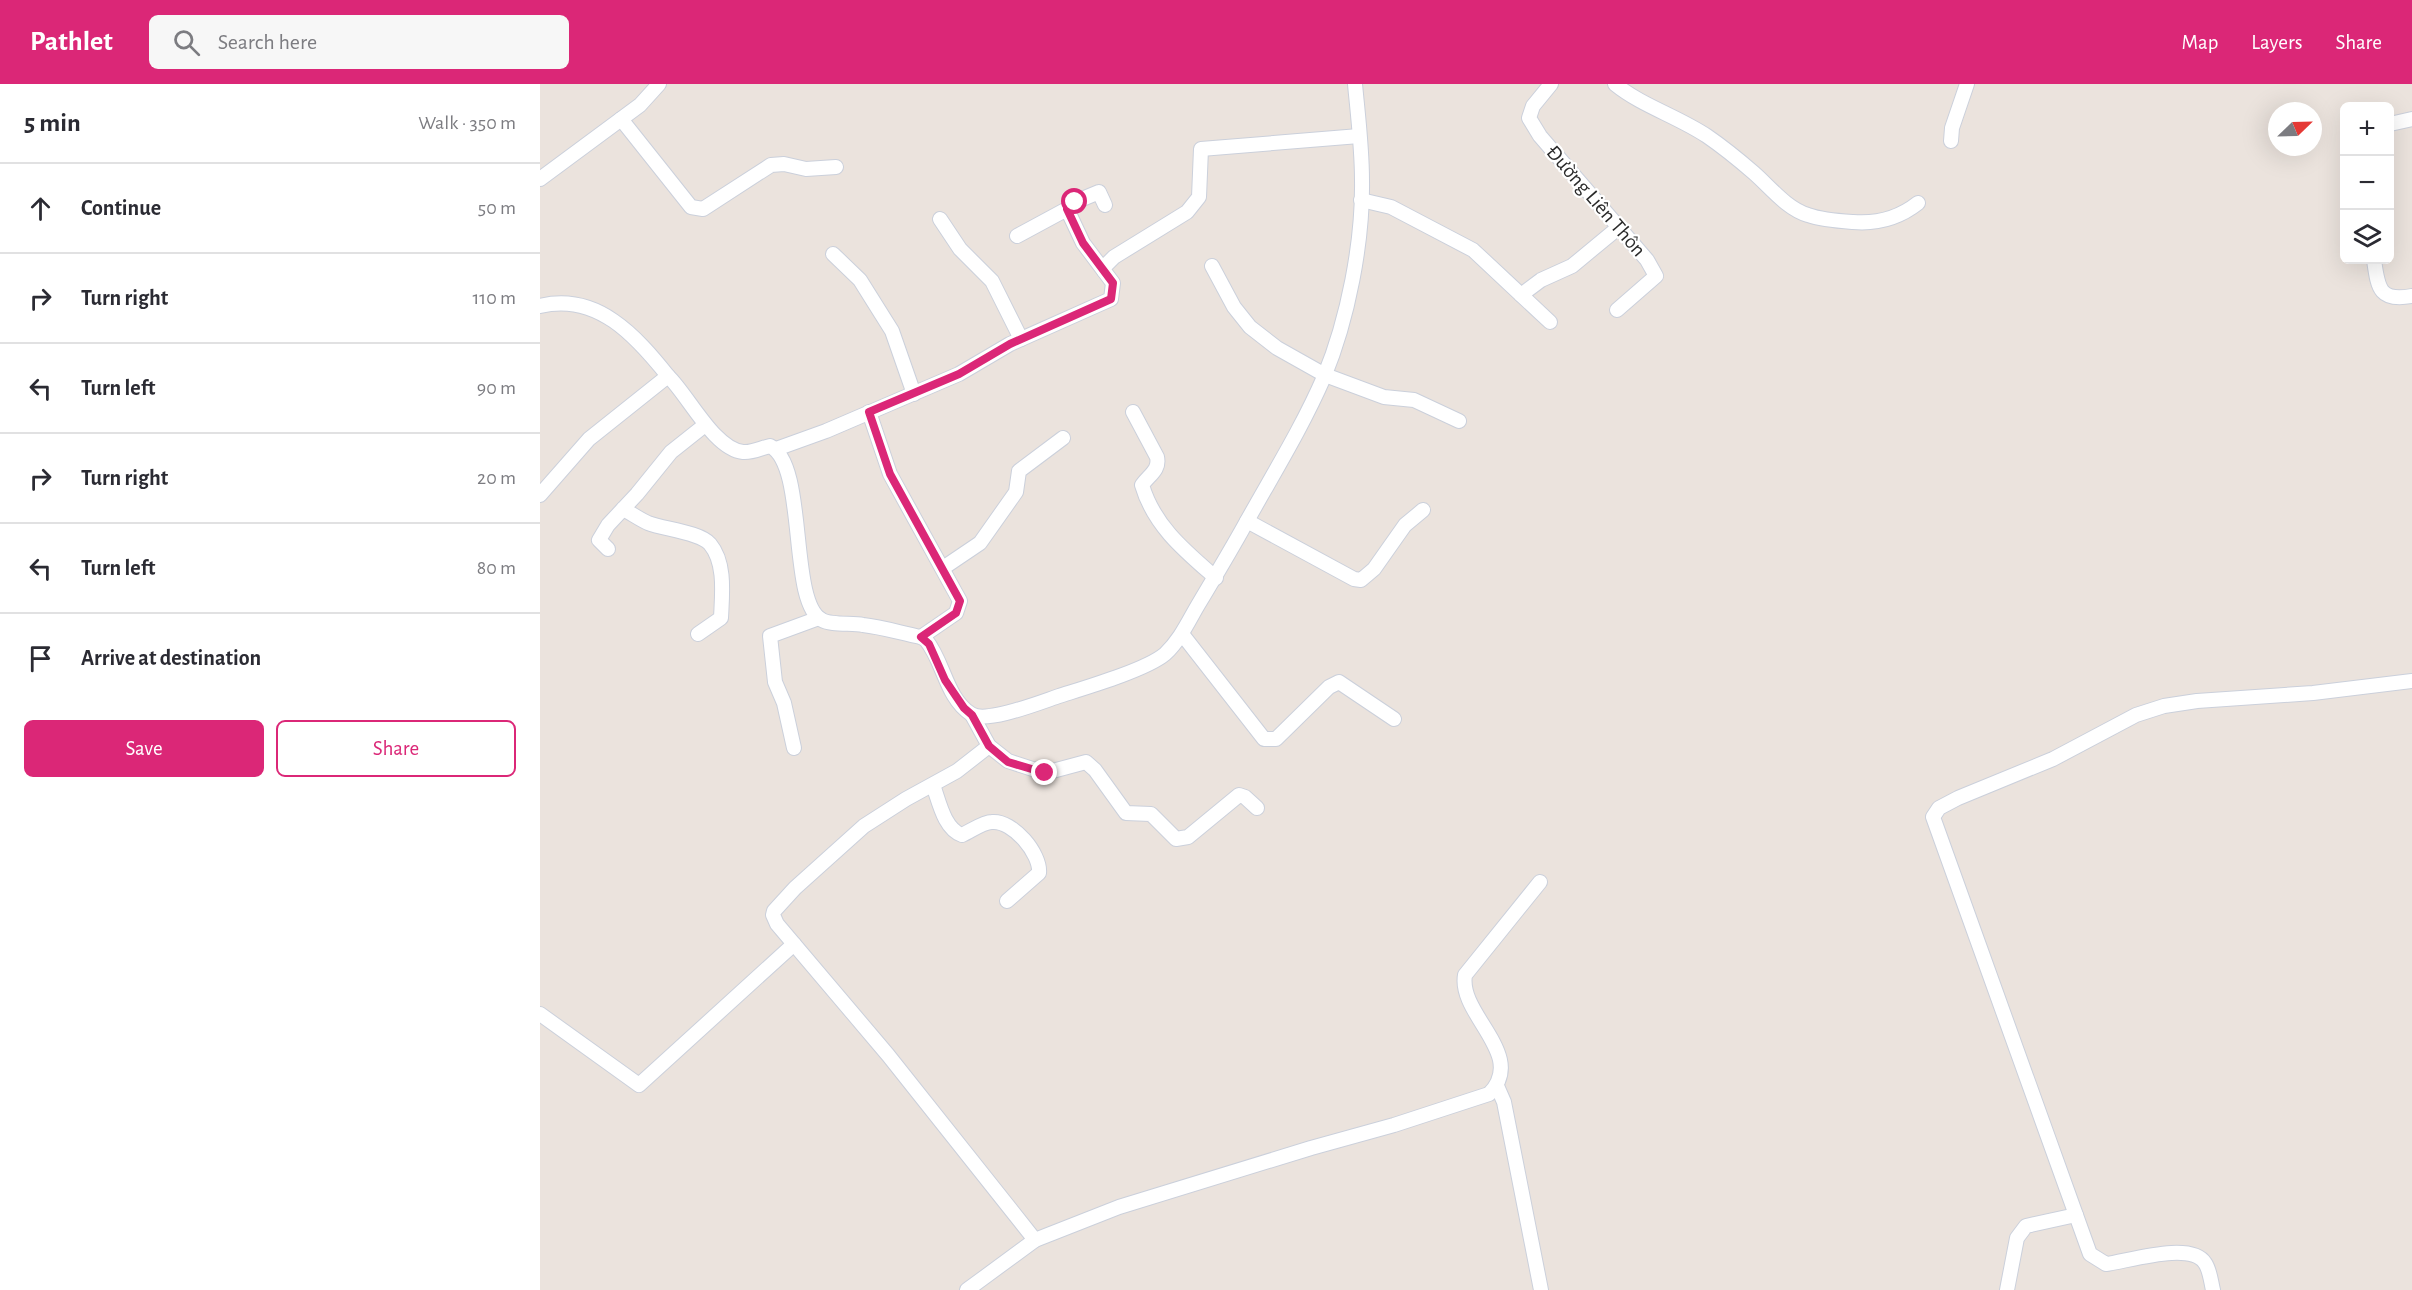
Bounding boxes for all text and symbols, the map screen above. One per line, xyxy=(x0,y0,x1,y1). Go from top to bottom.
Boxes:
search box xyxy=(149,15,569,69)
icon: search xyxy=(170,26,203,59)
text: Pathlet xyxy=(30,28,113,56)
text: Search here xyxy=(218,31,317,53)
text: Map xyxy=(2182,32,2218,53)
text: Layers xyxy=(2251,32,2302,53)
text: Share xyxy=(2335,32,2382,53)
north arrow xyxy=(2268,102,2322,156)
map controls xyxy=(2340,102,2394,264)
button: + xyxy=(2340,102,2394,156)
text: 5 min xyxy=(24,110,81,136)
text: Walk · 350 m xyxy=(418,113,516,133)
street label: Đường Liên Thôn xyxy=(1542,141,1650,261)
button: − xyxy=(2340,156,2394,210)
route start xyxy=(1061,188,1087,214)
icon: ahead xyxy=(24,192,57,225)
text: Continue xyxy=(81,197,161,219)
text: 50 m xyxy=(478,198,516,218)
button: layers xyxy=(2340,210,2394,264)
icon: right xyxy=(24,282,57,315)
text: Turn right xyxy=(81,287,168,309)
text: 110 m xyxy=(472,288,516,308)
icon: left xyxy=(24,372,57,405)
text: Turn left xyxy=(81,377,155,399)
text: 90 m xyxy=(477,378,516,398)
icon: right xyxy=(24,462,57,495)
text: Turn right xyxy=(81,467,168,489)
text: 20 m xyxy=(477,468,516,488)
icon: left xyxy=(24,552,57,585)
text: Turn left xyxy=(81,557,155,579)
text: 80 m xyxy=(477,558,516,578)
icon: arrive xyxy=(24,642,57,675)
text: Arrive at destination xyxy=(81,647,261,669)
button: Save xyxy=(24,720,264,777)
button: Share xyxy=(276,720,516,777)
route end xyxy=(1031,759,1057,785)

